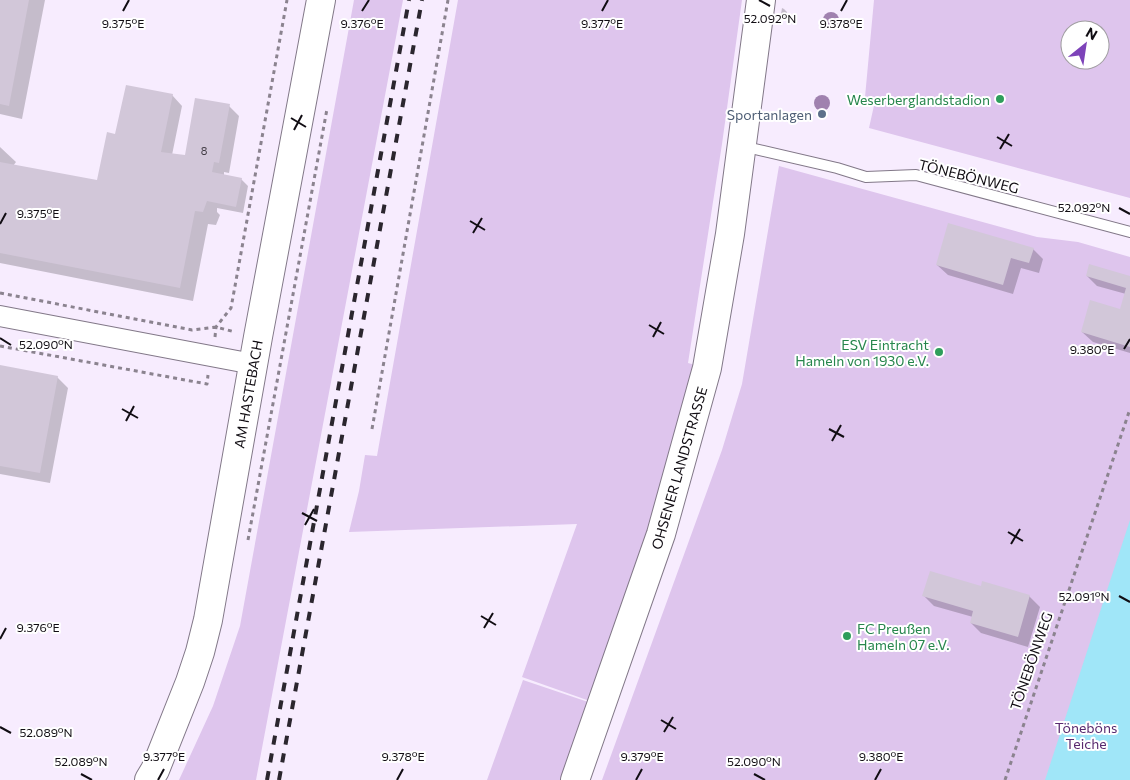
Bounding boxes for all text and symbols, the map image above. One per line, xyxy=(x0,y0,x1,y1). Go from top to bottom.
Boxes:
text: 52.092°N xyxy=(744,11,796,25)
text: 9.375°E xyxy=(102,16,144,30)
text: 9.376°E xyxy=(340,16,384,30)
text: 9.377°E xyxy=(581,16,623,30)
text: 9.378°E xyxy=(819,16,863,30)
north arrow xyxy=(1060,20,1110,70)
text: N xyxy=(1083,23,1101,43)
place label: Weserberglandstadion xyxy=(847,91,990,108)
marker: Weserberglandstadion xyxy=(994,93,1006,105)
place label: Sportanlagen xyxy=(727,106,812,123)
marker: Sportanlagen xyxy=(816,108,828,120)
house number: 8 xyxy=(201,144,208,157)
street label: TÖNEBÖNWEG xyxy=(917,155,1021,197)
text: 52.092°N xyxy=(1058,200,1110,214)
text: 9.375°E xyxy=(17,206,59,220)
place label: ESV Eintracht Hameln von 1930 e.V. xyxy=(795,336,929,369)
text: 52.090°N xyxy=(19,337,73,351)
street label: AM HASTEBACH xyxy=(230,339,266,449)
text: 9.380°E xyxy=(1070,342,1114,356)
marker: ESV Eintracht Hameln von 1930 e.V. xyxy=(933,346,945,358)
street label: OHSENER LANDSTRASSE xyxy=(648,385,710,551)
text: 52.091°N xyxy=(1058,589,1110,603)
street label: TÖNEBÖNWEG xyxy=(1006,610,1056,712)
text: 9.376°E xyxy=(16,620,60,634)
place label: FC Preußen Hameln 07 e.V. xyxy=(857,620,950,653)
marker: FC Preußen Hameln 07 e.V. xyxy=(841,630,853,642)
park label: Töneböns Teiche xyxy=(1055,719,1117,752)
text: 52.089°N xyxy=(19,725,73,739)
text: 9.377°E xyxy=(143,749,185,763)
text: 9.378°E xyxy=(381,749,425,763)
text: 9.379°E xyxy=(620,749,664,763)
text: 9.380°E xyxy=(859,749,903,763)
text: 52.089°N xyxy=(54,754,108,768)
text: 52.090°N xyxy=(727,754,781,768)

